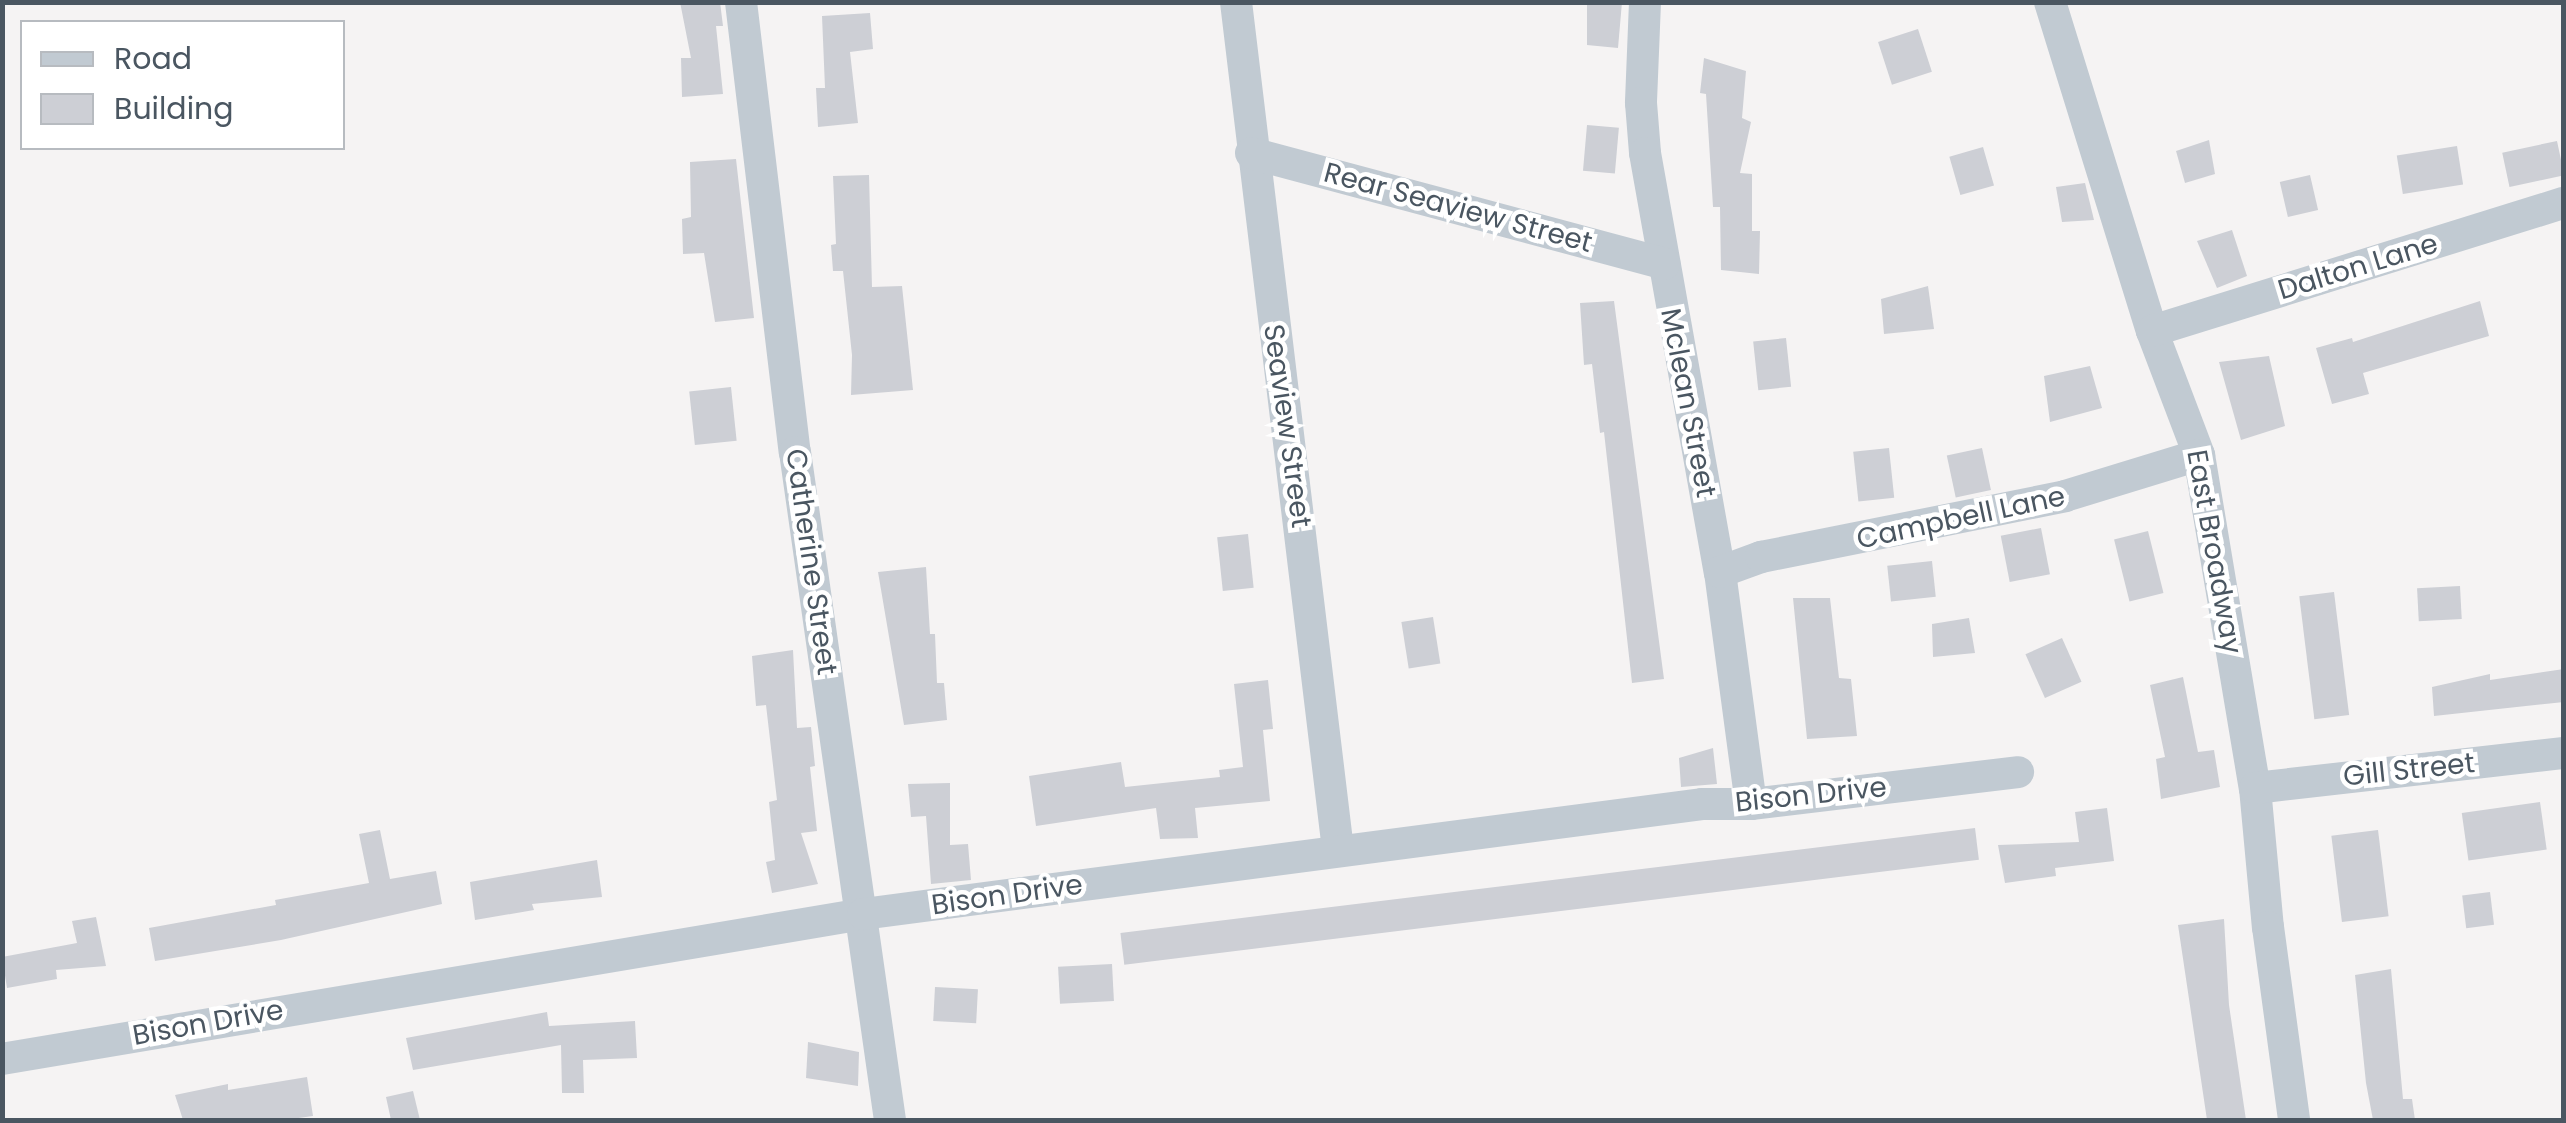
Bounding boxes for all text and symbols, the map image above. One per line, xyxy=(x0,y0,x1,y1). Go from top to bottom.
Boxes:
legend xyxy=(20,20,345,150)
text: Road xyxy=(114,37,192,80)
text: Building xyxy=(114,87,234,130)
street label: Rear Seaview Street xyxy=(1320,156,1596,260)
street label: Dalton Lane xyxy=(2274,227,2442,307)
street label: Mclean Street xyxy=(1653,306,1723,500)
street label: Seaview Street xyxy=(1256,322,1318,530)
street label: Catherine Street xyxy=(778,447,844,677)
street label: East Broadway xyxy=(2180,447,2248,657)
street label: Campbell Lane xyxy=(1854,480,2068,556)
street label: Gill Street xyxy=(2342,746,2476,794)
street label: Bison Drive xyxy=(1734,770,1888,820)
street label: Bison Drive xyxy=(929,868,1085,922)
street label: Bison Drive xyxy=(130,993,286,1053)

